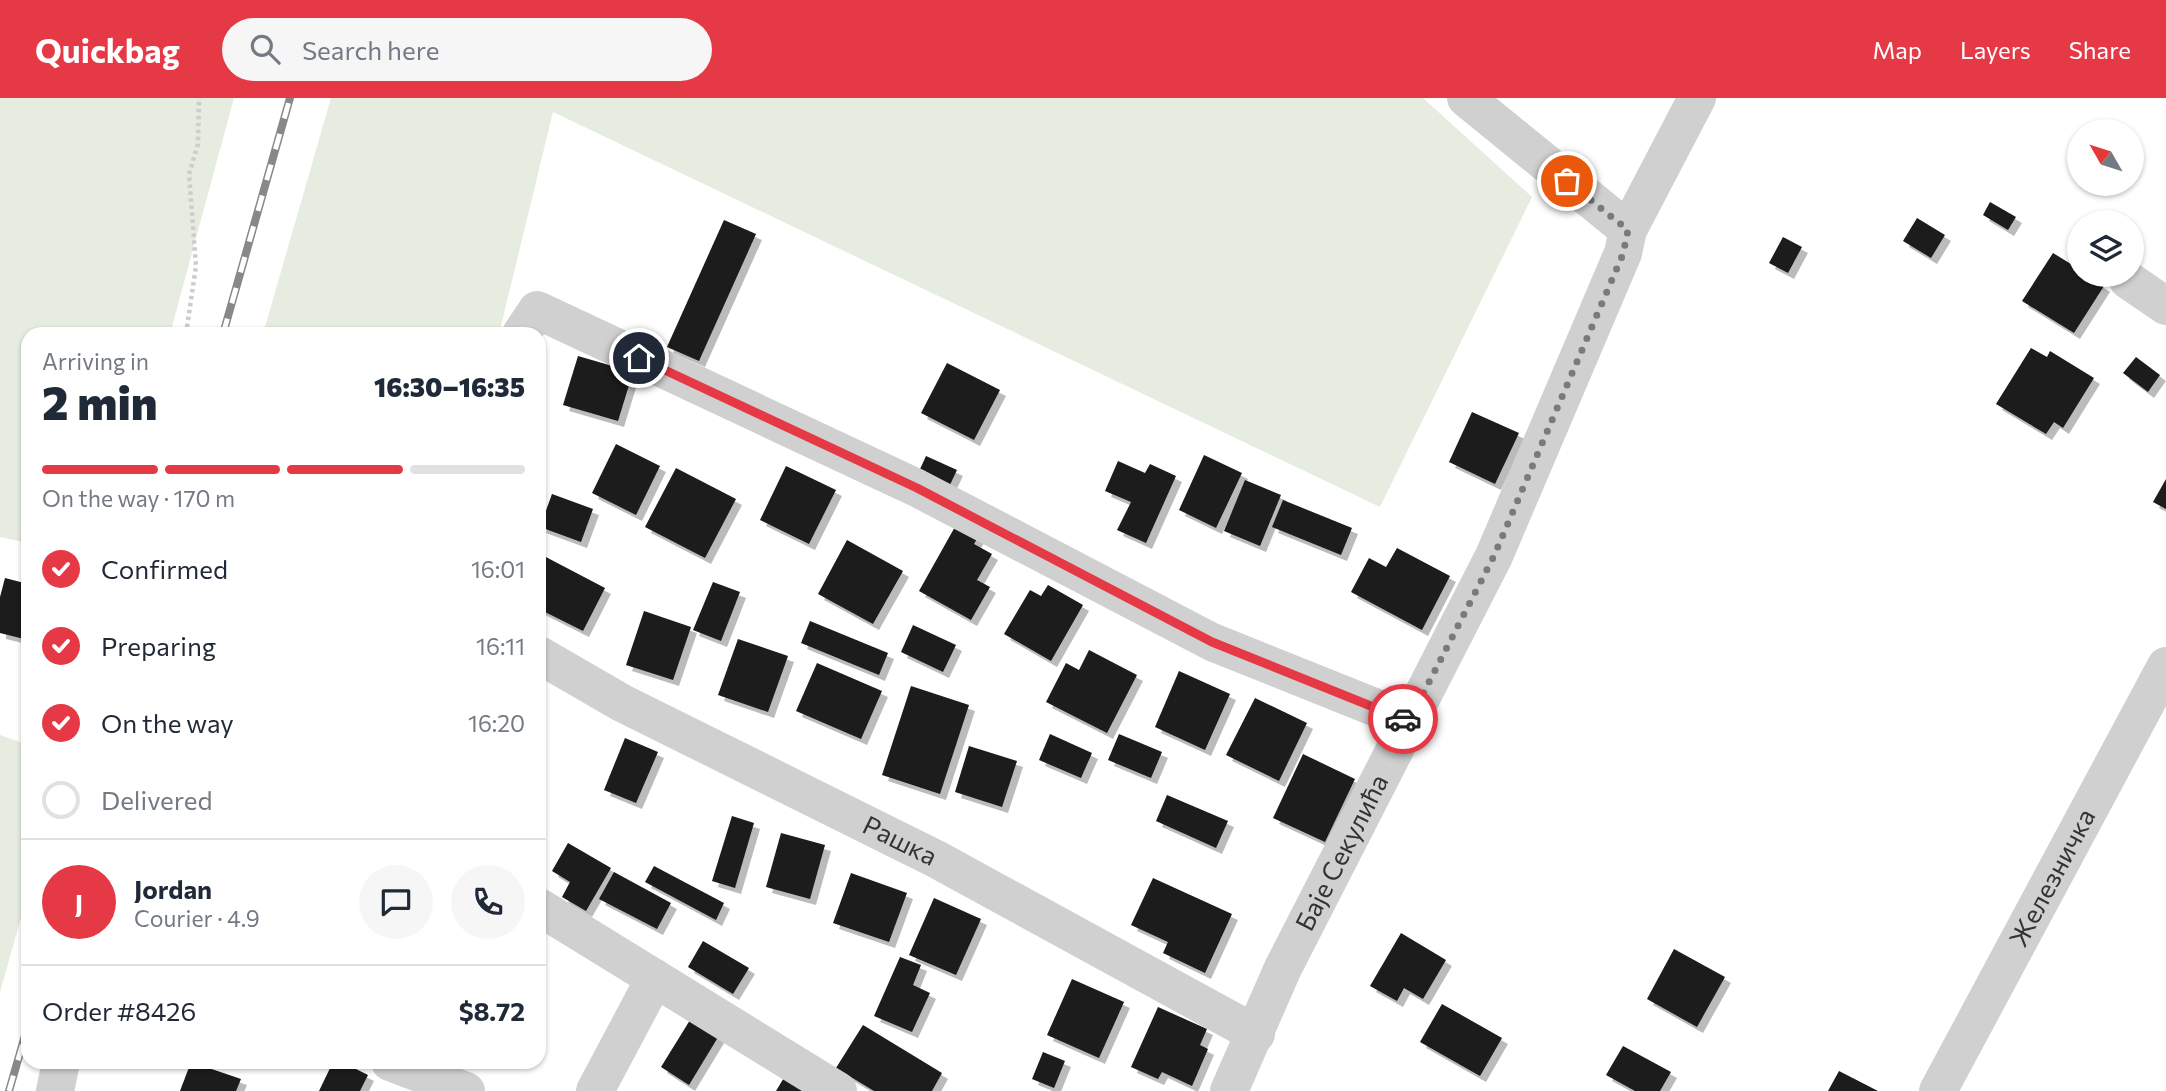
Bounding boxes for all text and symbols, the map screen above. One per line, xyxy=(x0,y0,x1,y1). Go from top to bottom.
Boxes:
search box xyxy=(222,18,712,81)
text: Quickbag xyxy=(35,29,180,70)
icon: search xyxy=(246,30,284,68)
text: Search here xyxy=(302,34,439,65)
text: Map xyxy=(1873,35,1922,64)
text: Layers xyxy=(1960,35,2031,64)
text: Share xyxy=(2069,35,2131,64)
north arrow xyxy=(2067,119,2144,196)
map controls xyxy=(2067,119,2144,287)
pin xyxy=(1537,151,1597,211)
icon: bag xyxy=(1548,162,1586,200)
button: layers xyxy=(2067,210,2144,287)
pin xyxy=(609,328,669,388)
icon: home xyxy=(620,339,658,377)
text: Arriving in xyxy=(42,347,149,375)
text: 16:30–16:35 xyxy=(374,371,525,402)
text: 2 min xyxy=(42,373,158,429)
text: On the way · 170 m xyxy=(42,484,235,512)
icon: check xyxy=(42,550,80,588)
text: Confirmed xyxy=(101,553,228,584)
text: 16:01 xyxy=(471,555,525,583)
icon: check xyxy=(42,627,80,665)
text: Preparing xyxy=(101,630,216,661)
text: 16:11 xyxy=(476,632,525,660)
courier xyxy=(1368,684,1438,754)
icon: car xyxy=(1384,700,1422,738)
icon: check xyxy=(42,704,80,742)
text: On the way xyxy=(101,707,234,738)
text: 16:20 xyxy=(468,709,525,737)
street label: Баје Секулића xyxy=(1288,769,1394,935)
text: Delivered xyxy=(101,784,212,815)
street label: Железничка xyxy=(2002,803,2101,951)
street label: Рашка xyxy=(858,808,943,871)
button: chat xyxy=(359,865,433,939)
button: phone xyxy=(451,865,525,939)
text: Jordan xyxy=(134,873,212,904)
text: J xyxy=(75,887,83,918)
text: Courier · 4.9 xyxy=(134,904,260,932)
text: Order #8426 xyxy=(42,995,196,1026)
text: $8.72 xyxy=(459,995,525,1026)

